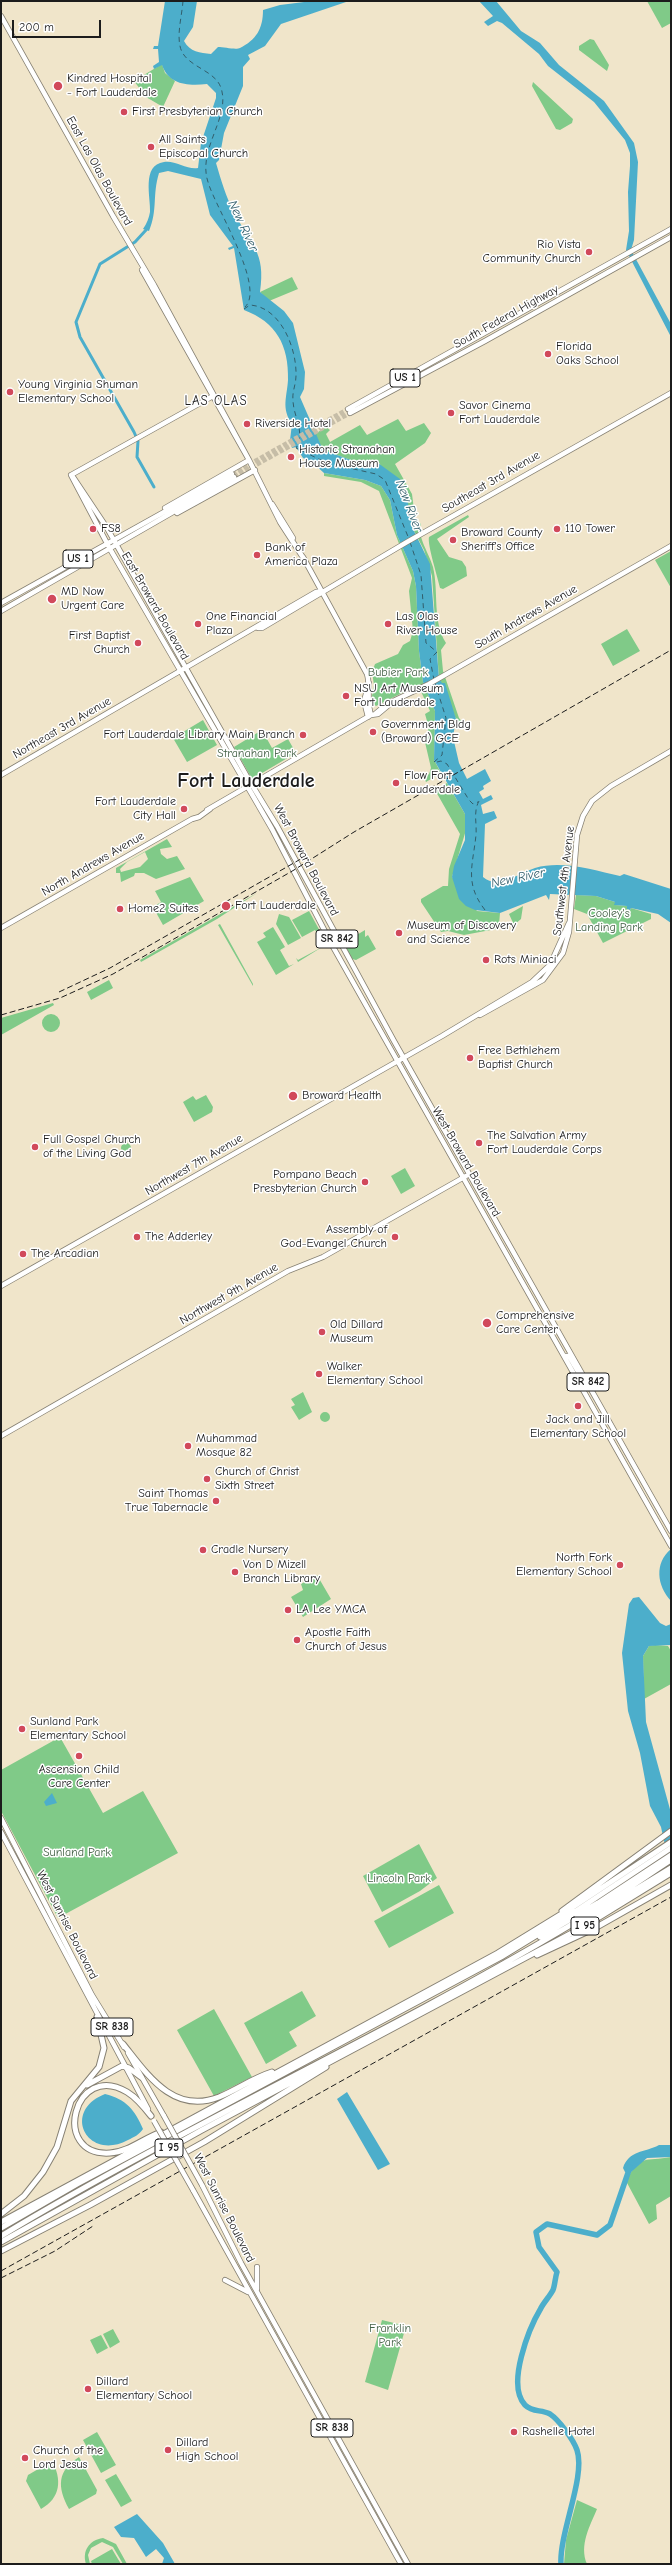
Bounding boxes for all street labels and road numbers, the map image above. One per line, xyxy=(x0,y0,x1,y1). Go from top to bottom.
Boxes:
street label: East Las Olas Boulevard xyxy=(63,114,135,228)
street label: South Federal Highway xyxy=(451,282,561,352)
road number: US 1 xyxy=(390,369,420,387)
street label: Southeast 3rd Avenue xyxy=(439,448,543,516)
street label: East Broward Boulevard xyxy=(118,549,192,663)
road number: US 1 xyxy=(63,550,93,568)
street label: South Andrews Avenue xyxy=(472,582,580,652)
street label: Northeast 3rd Avenue xyxy=(10,694,114,762)
street label: West Broward Boulevard xyxy=(270,802,342,918)
street label: Southwest 4th Avenue xyxy=(550,825,578,937)
street label: North Andrews Avenue xyxy=(39,829,147,899)
road number: SR 842 xyxy=(316,930,358,948)
street label: West Broward Boulevard xyxy=(429,1104,503,1220)
street label: Northwest 7th Avenue xyxy=(143,1131,245,1199)
street label: Northwest 9th Avenue xyxy=(177,1260,281,1328)
road number: SR 842 xyxy=(567,1373,609,1391)
street label: West Sunrise Boulevard xyxy=(33,1868,101,1982)
road number: I 95 xyxy=(571,1917,599,1935)
road number: SR 838 xyxy=(91,2018,133,2036)
road number: I 95 xyxy=(155,2139,183,2157)
street label: West Sunrise Boulevard xyxy=(190,2151,258,2265)
road number: SR 838 xyxy=(311,2419,353,2437)

